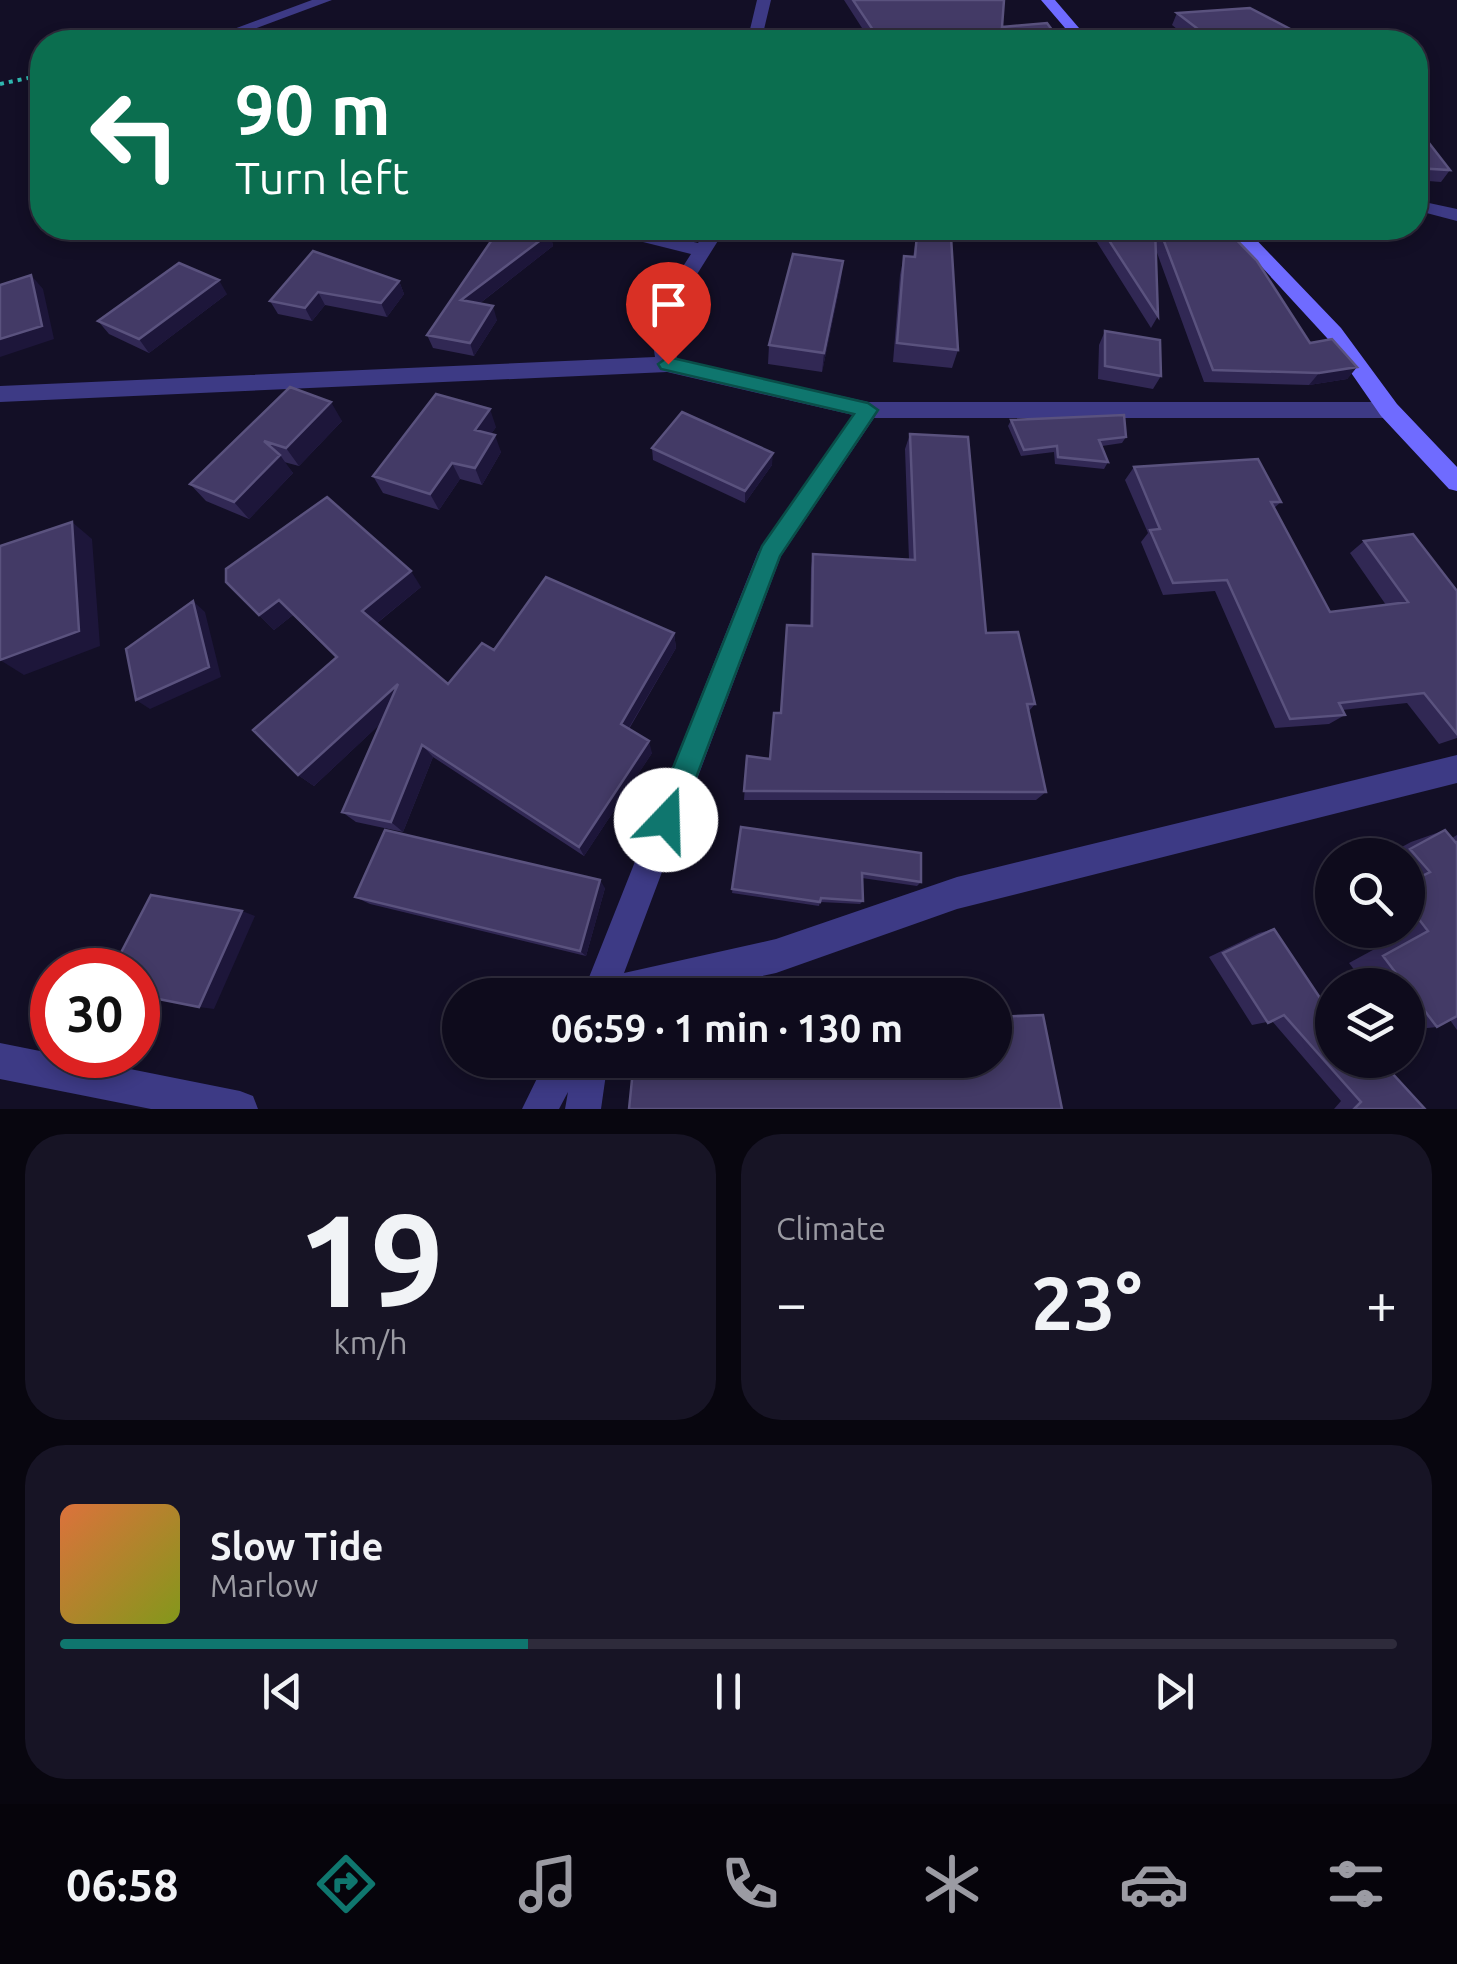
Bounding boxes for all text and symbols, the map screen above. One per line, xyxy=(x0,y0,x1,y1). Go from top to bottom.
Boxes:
icon: left xyxy=(70,70,200,200)
text: 90 m xyxy=(235,70,391,148)
text: Turn left xyxy=(235,152,409,203)
pin xyxy=(626,262,711,365)
icon: arrive xyxy=(641,277,696,332)
position arrow xyxy=(614,768,718,872)
map controls xyxy=(1315,838,1425,1078)
button: search xyxy=(1315,838,1425,948)
speed limit sign: 30 xyxy=(30,948,160,1078)
button: layers xyxy=(1315,968,1425,1078)
text: 06:59 · 1 min · 130 m xyxy=(551,1007,903,1049)
text: 19 xyxy=(297,1186,444,1332)
text: Climate xyxy=(776,1210,886,1246)
text: 23° xyxy=(1031,1260,1142,1344)
text: − xyxy=(776,1272,807,1333)
text: + xyxy=(1366,1272,1397,1333)
text: km/h xyxy=(334,1324,407,1360)
text: Slow Tide xyxy=(210,1525,383,1567)
text: Marlow xyxy=(210,1567,318,1603)
icon: previous xyxy=(255,1664,310,1719)
icon: pause xyxy=(701,1664,756,1719)
icon: next xyxy=(1147,1664,1202,1719)
icon: directions xyxy=(311,1849,381,1919)
icon: music xyxy=(513,1849,583,1919)
icon: phone xyxy=(715,1849,785,1919)
icon: climate xyxy=(917,1849,987,1919)
icon: car xyxy=(1119,1849,1189,1919)
icon: filters xyxy=(1321,1849,1391,1919)
text: 06:58 xyxy=(66,1859,179,1910)

